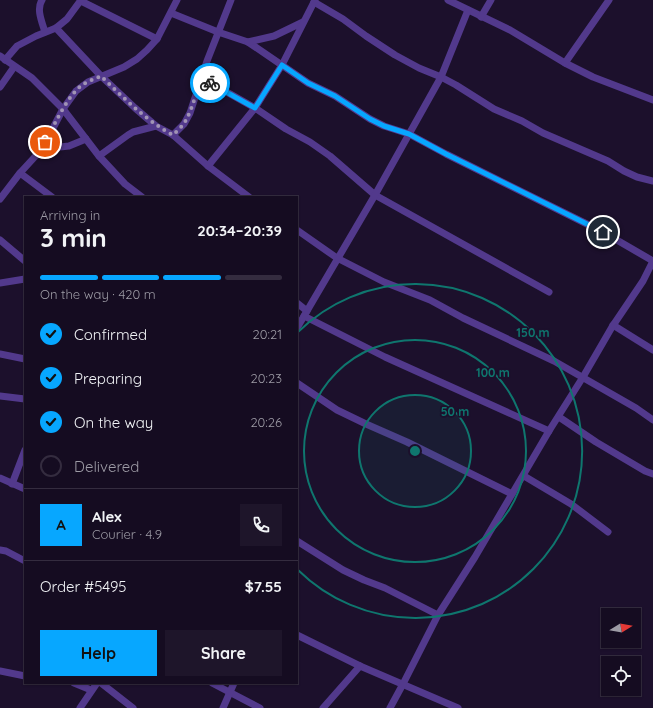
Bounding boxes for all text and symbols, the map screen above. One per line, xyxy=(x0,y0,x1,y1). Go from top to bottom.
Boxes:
courier xyxy=(190,63,230,103)
icon: bike xyxy=(199,72,221,94)
pin xyxy=(28,125,62,159)
icon: bag xyxy=(34,131,56,153)
text: Arriving in xyxy=(40,207,100,223)
pin xyxy=(586,215,620,249)
text: 3 min xyxy=(40,221,107,254)
text: 20:34–20:39 xyxy=(197,221,282,240)
icon: home xyxy=(592,221,614,243)
text: On the way · 420 m xyxy=(40,286,156,302)
icon: check xyxy=(40,323,62,345)
text: Confirmed xyxy=(74,325,147,344)
text: 150 m xyxy=(516,325,550,340)
text: 20:21 xyxy=(253,326,282,342)
text: 100 m xyxy=(476,365,510,380)
icon: check xyxy=(40,367,62,389)
text: Preparing xyxy=(74,369,142,388)
text: 20:23 xyxy=(251,370,282,386)
text: 50 m xyxy=(441,404,469,419)
icon: check xyxy=(40,411,62,433)
text: On the way xyxy=(74,413,153,432)
text: 20:26 xyxy=(250,414,282,430)
centre of rings xyxy=(408,444,422,458)
text: Delivered xyxy=(74,457,139,476)
button: phone xyxy=(240,504,282,546)
text: Alex xyxy=(92,507,122,526)
text: A xyxy=(56,515,66,534)
text: Courier · 4.9 xyxy=(92,526,162,542)
text: Order #5495 xyxy=(40,577,127,596)
text: $7.55 xyxy=(245,577,282,596)
north arrow xyxy=(601,608,641,648)
map controls xyxy=(601,608,641,696)
button: Help xyxy=(40,630,157,676)
button: Share xyxy=(165,630,282,676)
button: locate xyxy=(601,656,641,696)

